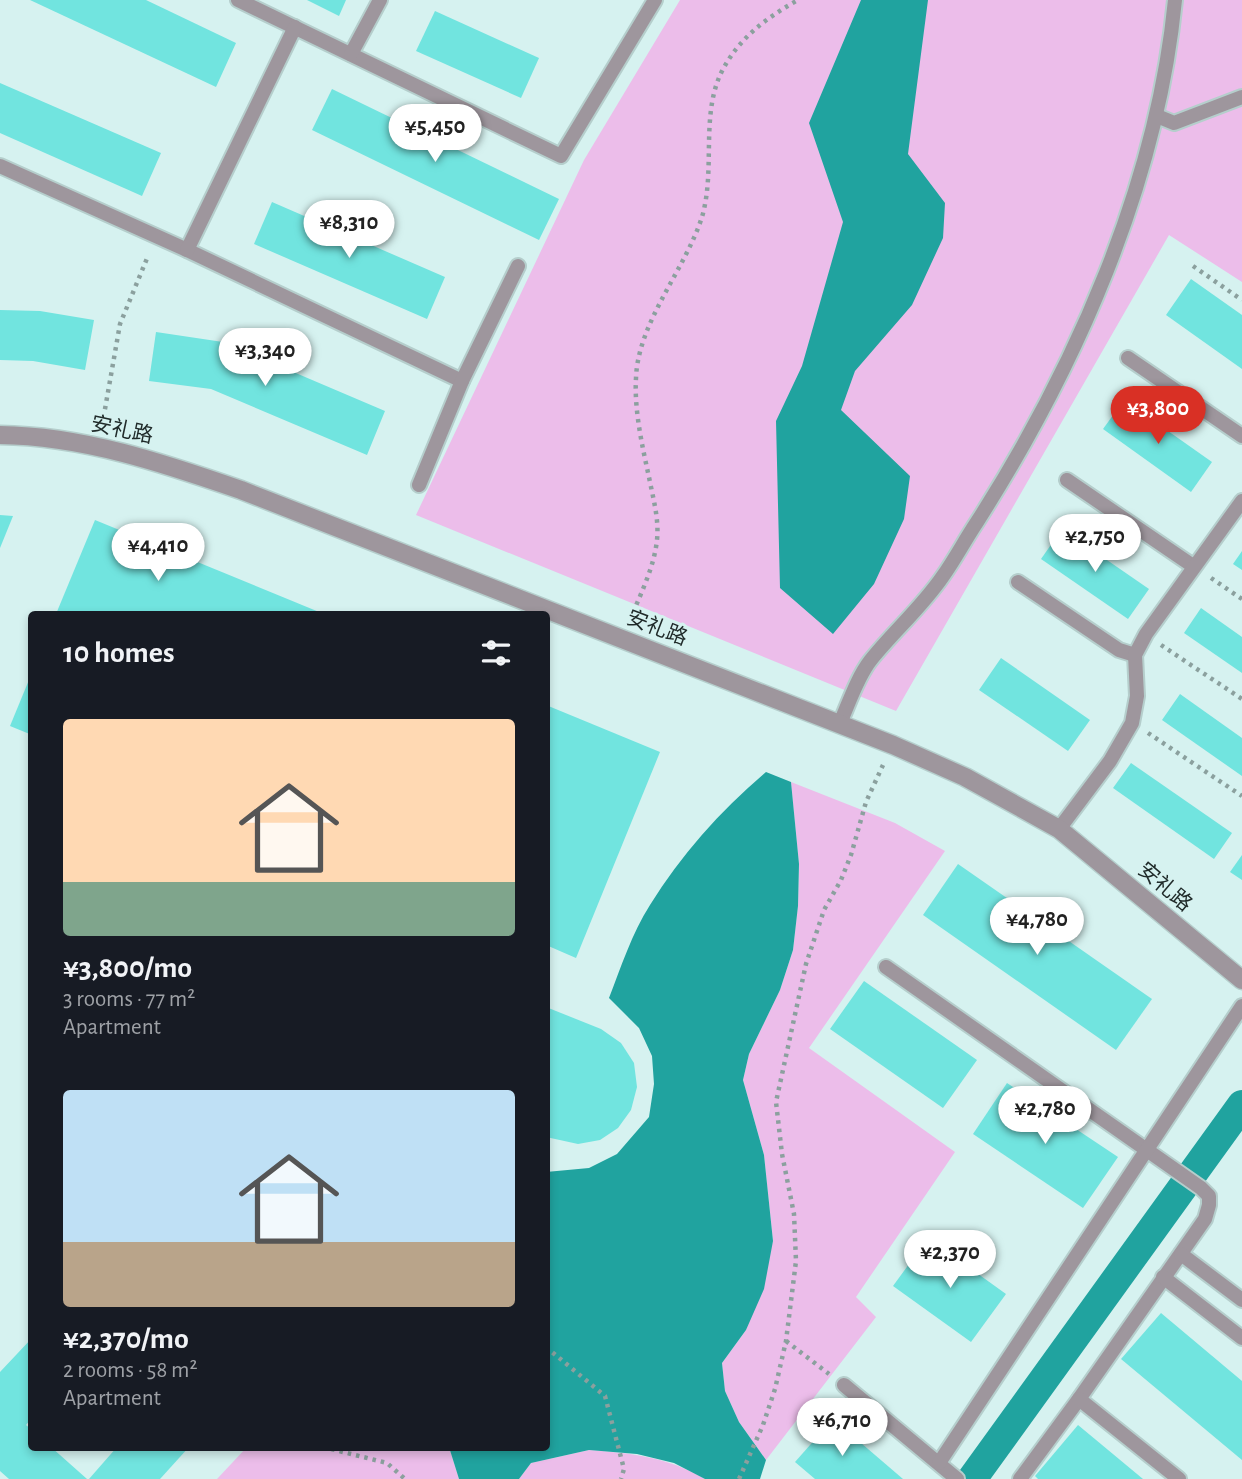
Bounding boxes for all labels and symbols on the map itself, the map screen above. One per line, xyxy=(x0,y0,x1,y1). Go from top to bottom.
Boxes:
pin: ¥5,450 xyxy=(378,104,492,164)
pin: ¥8,310 xyxy=(292,201,406,260)
pin: ¥3,340 xyxy=(208,328,322,388)
pin: ¥3,800 xyxy=(1101,386,1215,446)
street label: 安礼路 xyxy=(89,412,155,447)
pin: ¥2,750 xyxy=(1038,514,1152,574)
pin: ¥4,410 xyxy=(101,524,215,583)
street label: 安礼路 xyxy=(624,606,691,649)
street label: 安礼路 xyxy=(1134,858,1197,915)
pin: ¥4,780 xyxy=(980,898,1094,957)
pin: ¥2,780 xyxy=(988,1086,1102,1146)
pin: ¥2,370 xyxy=(893,1230,1007,1290)
pin: ¥6,710 xyxy=(785,1398,899,1458)

